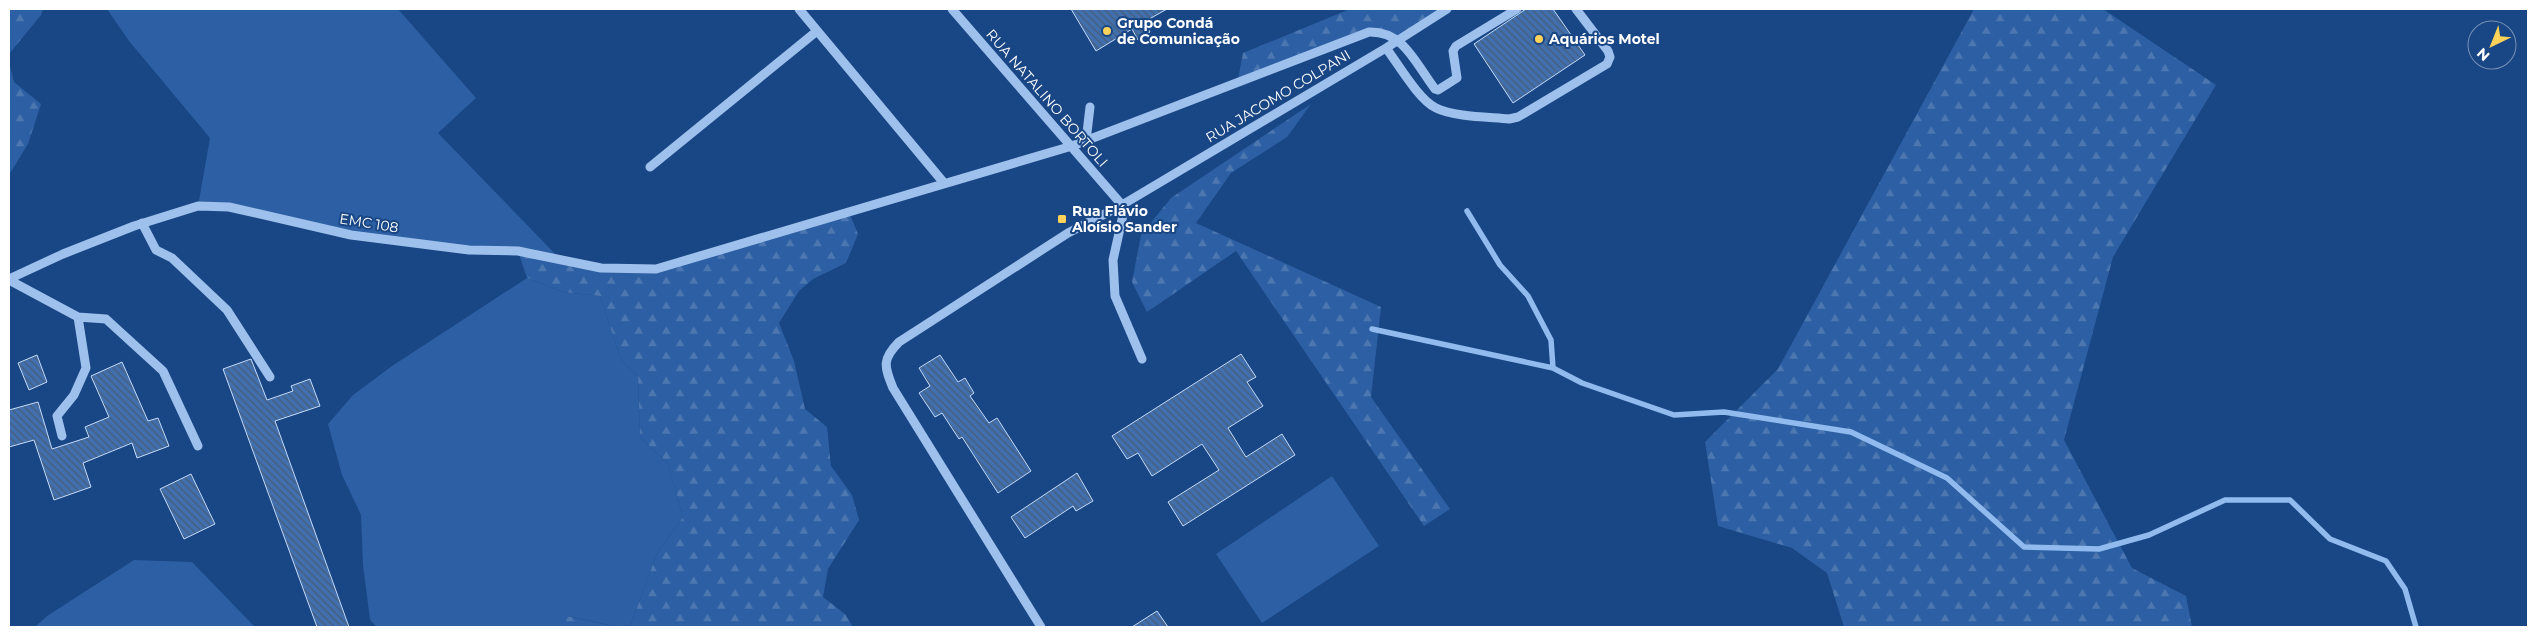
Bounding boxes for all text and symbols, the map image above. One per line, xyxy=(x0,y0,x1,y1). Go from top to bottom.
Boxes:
place label: Grupo Condá de Comunicação xyxy=(1117,14,1240,48)
north arrow xyxy=(2467,20,2517,70)
street label: RUA NATALINO BORTOLI xyxy=(982,25,1112,171)
marker: Grupo Condá de Comunicação xyxy=(1101,25,1113,37)
place label: Aquários Motel xyxy=(1548,30,1660,48)
marker: Aquários Motel xyxy=(1533,33,1545,45)
text: N xyxy=(2473,44,2493,65)
street label: RUA JACOMO COLPANI xyxy=(1202,46,1354,146)
place label: Rua Flávio Aloísio Sander xyxy=(1071,202,1177,236)
street label: EMC 108 xyxy=(338,209,400,237)
marker: Rua Flávio Aloísio Sander xyxy=(1056,213,1068,225)

